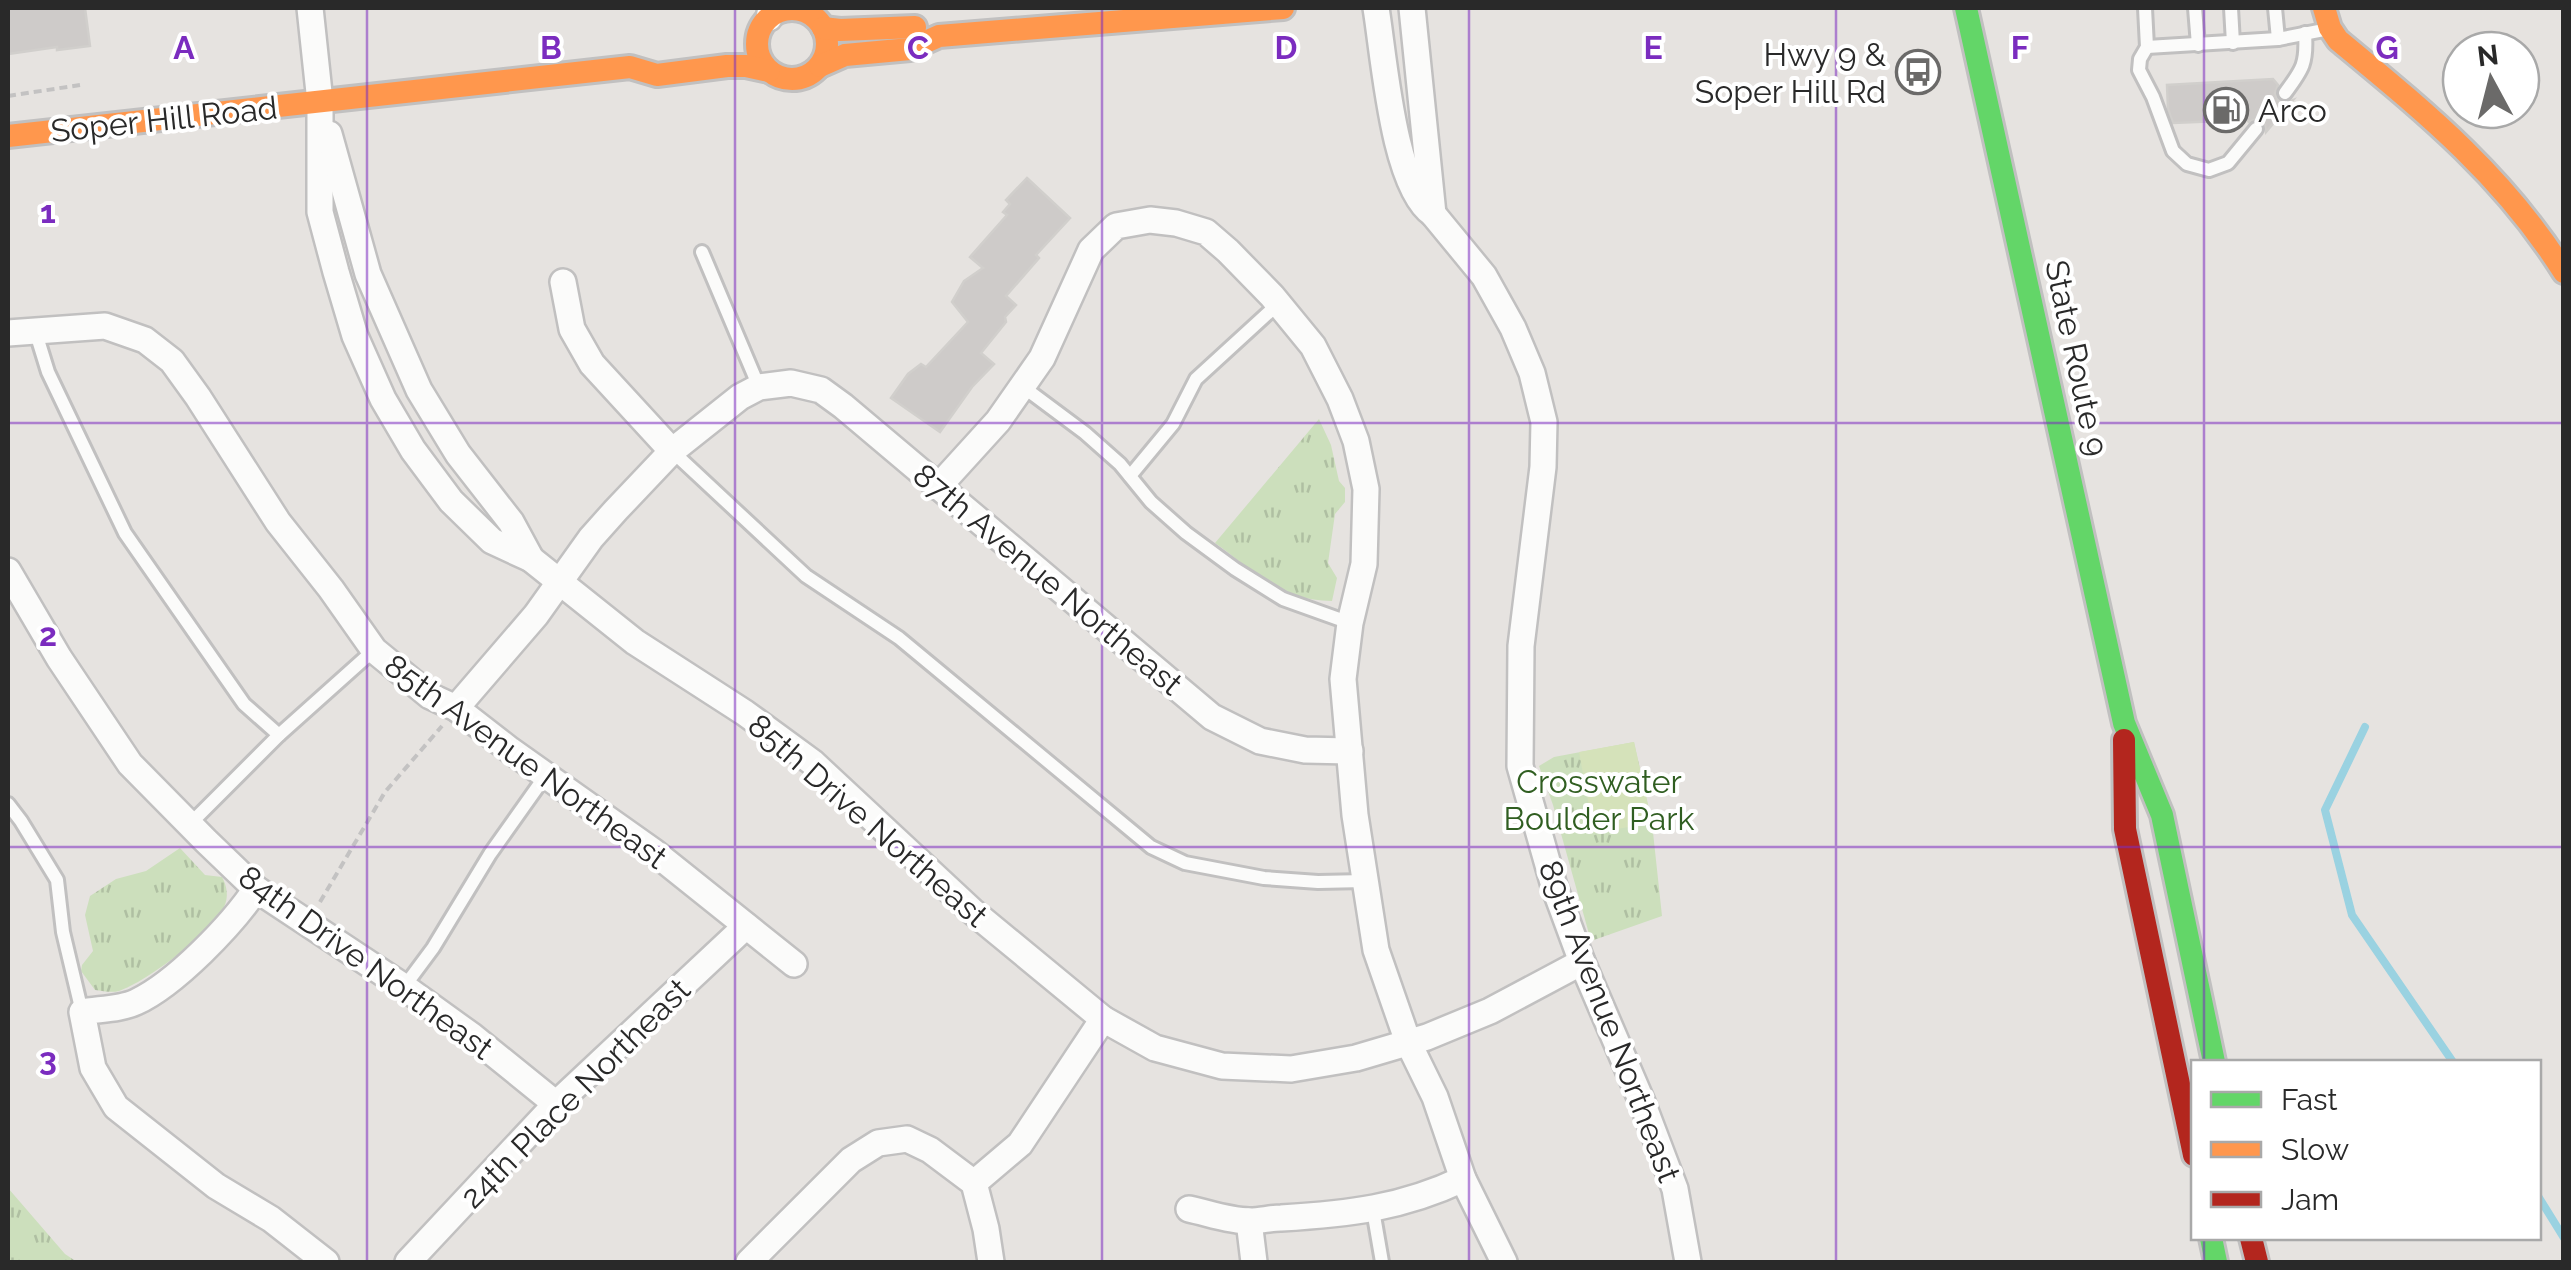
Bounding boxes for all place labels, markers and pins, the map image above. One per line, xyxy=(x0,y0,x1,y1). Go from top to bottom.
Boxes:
place label: Hwy 9 & Soper Hill Rd xyxy=(1695,36,1887,110)
bus stop icon: Hwy 9 & Soper Hill Rd xyxy=(1895,49,1941,95)
fuel station icon: Arco xyxy=(2203,87,2249,133)
place label: Arco xyxy=(2258,92,2327,129)

